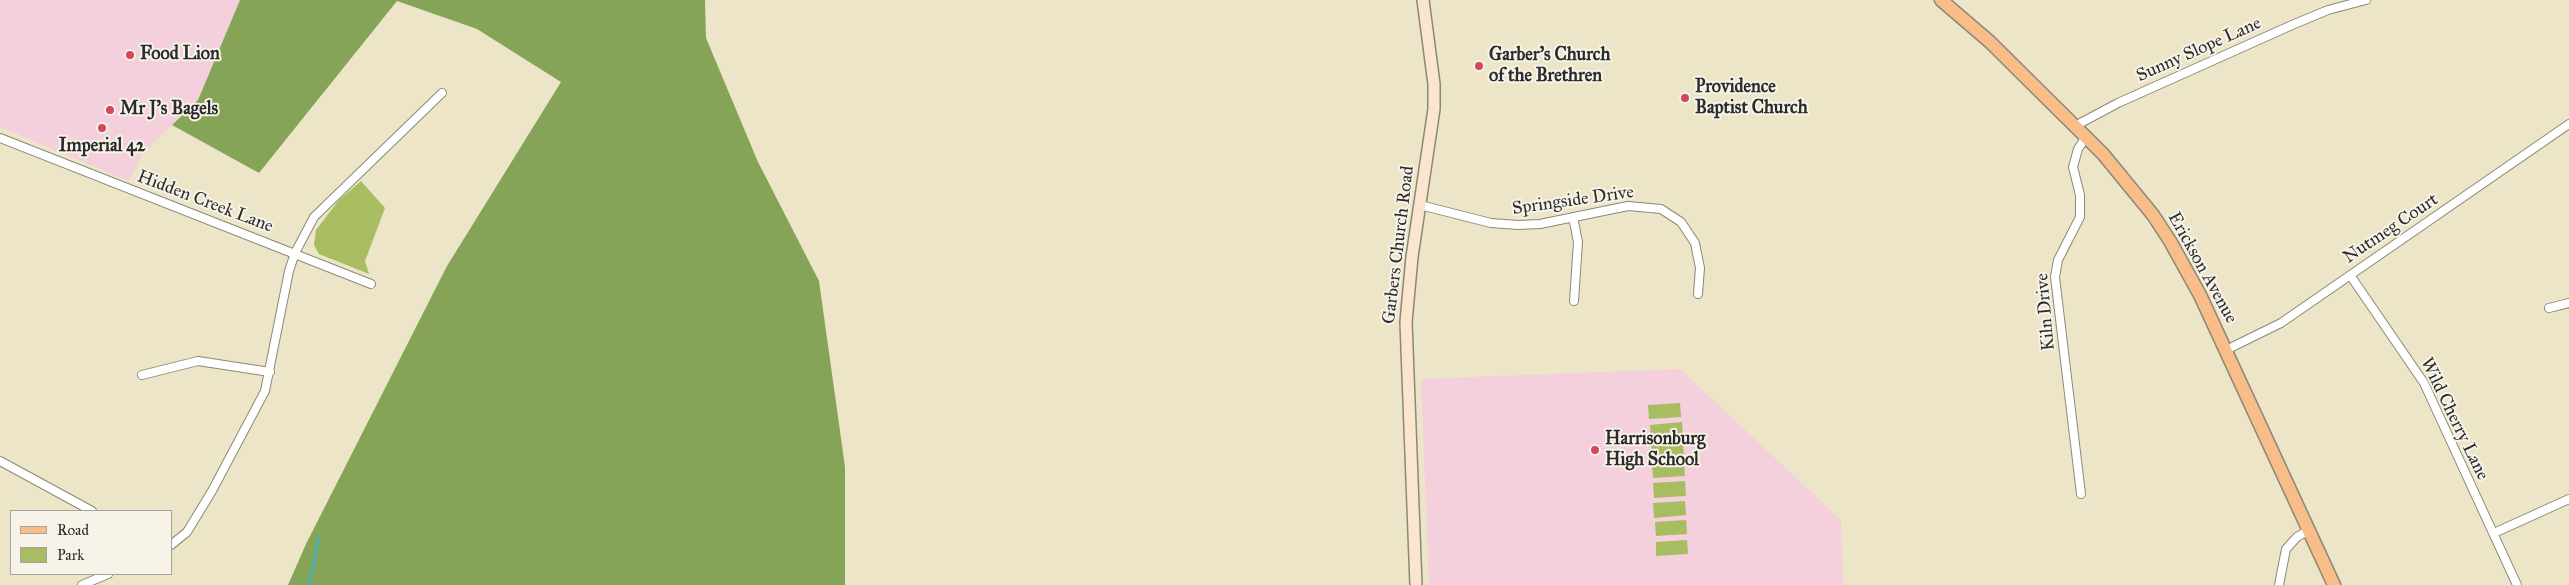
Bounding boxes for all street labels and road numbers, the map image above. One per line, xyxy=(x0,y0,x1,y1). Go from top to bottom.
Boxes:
street label: Sunny Slope Lane xyxy=(2133,13,2265,87)
street label: Garbers Church Road xyxy=(1379,165,1419,325)
street label: Hidden Creek Lane xyxy=(134,166,276,238)
street label: Springside Drive xyxy=(1511,182,1635,220)
street label: Nutmeg Court xyxy=(2339,189,2443,269)
street label: Erickson Avenue xyxy=(2163,209,2241,327)
street label: Kiln Drive xyxy=(2032,272,2060,352)
street label: Wild Cherry Lane xyxy=(2415,354,2493,484)

